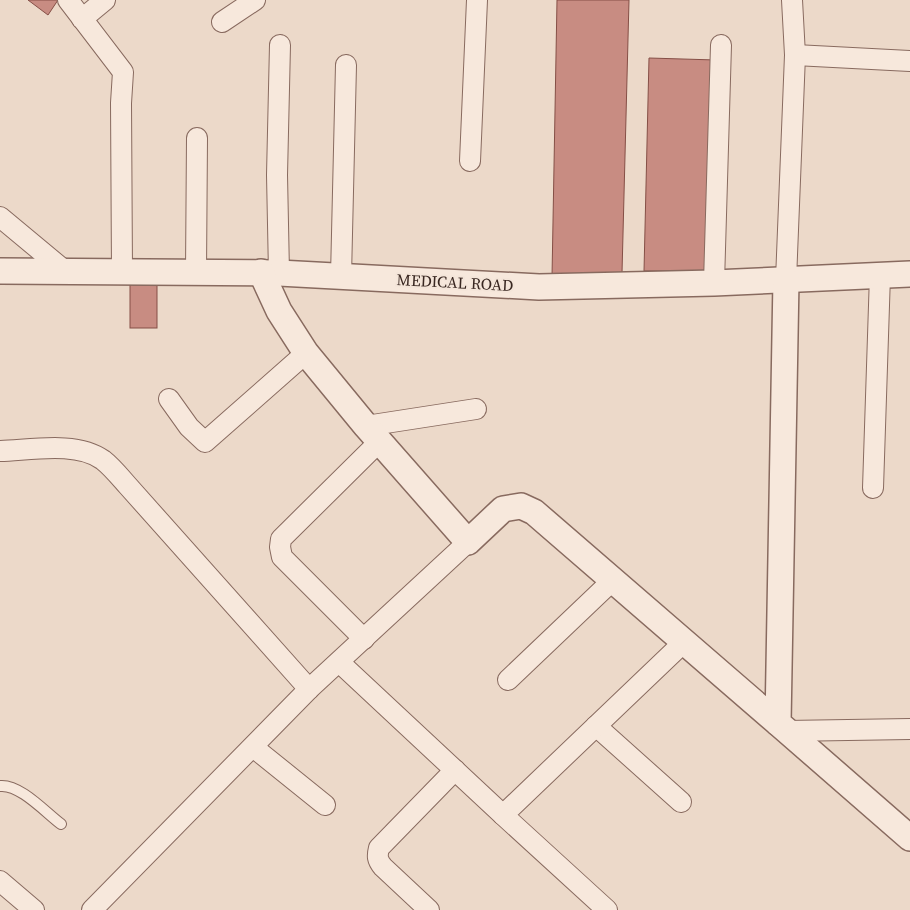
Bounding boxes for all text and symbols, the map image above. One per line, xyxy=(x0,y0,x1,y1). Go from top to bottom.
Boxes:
street label: MEDICAL ROAD xyxy=(396,268,514,296)

